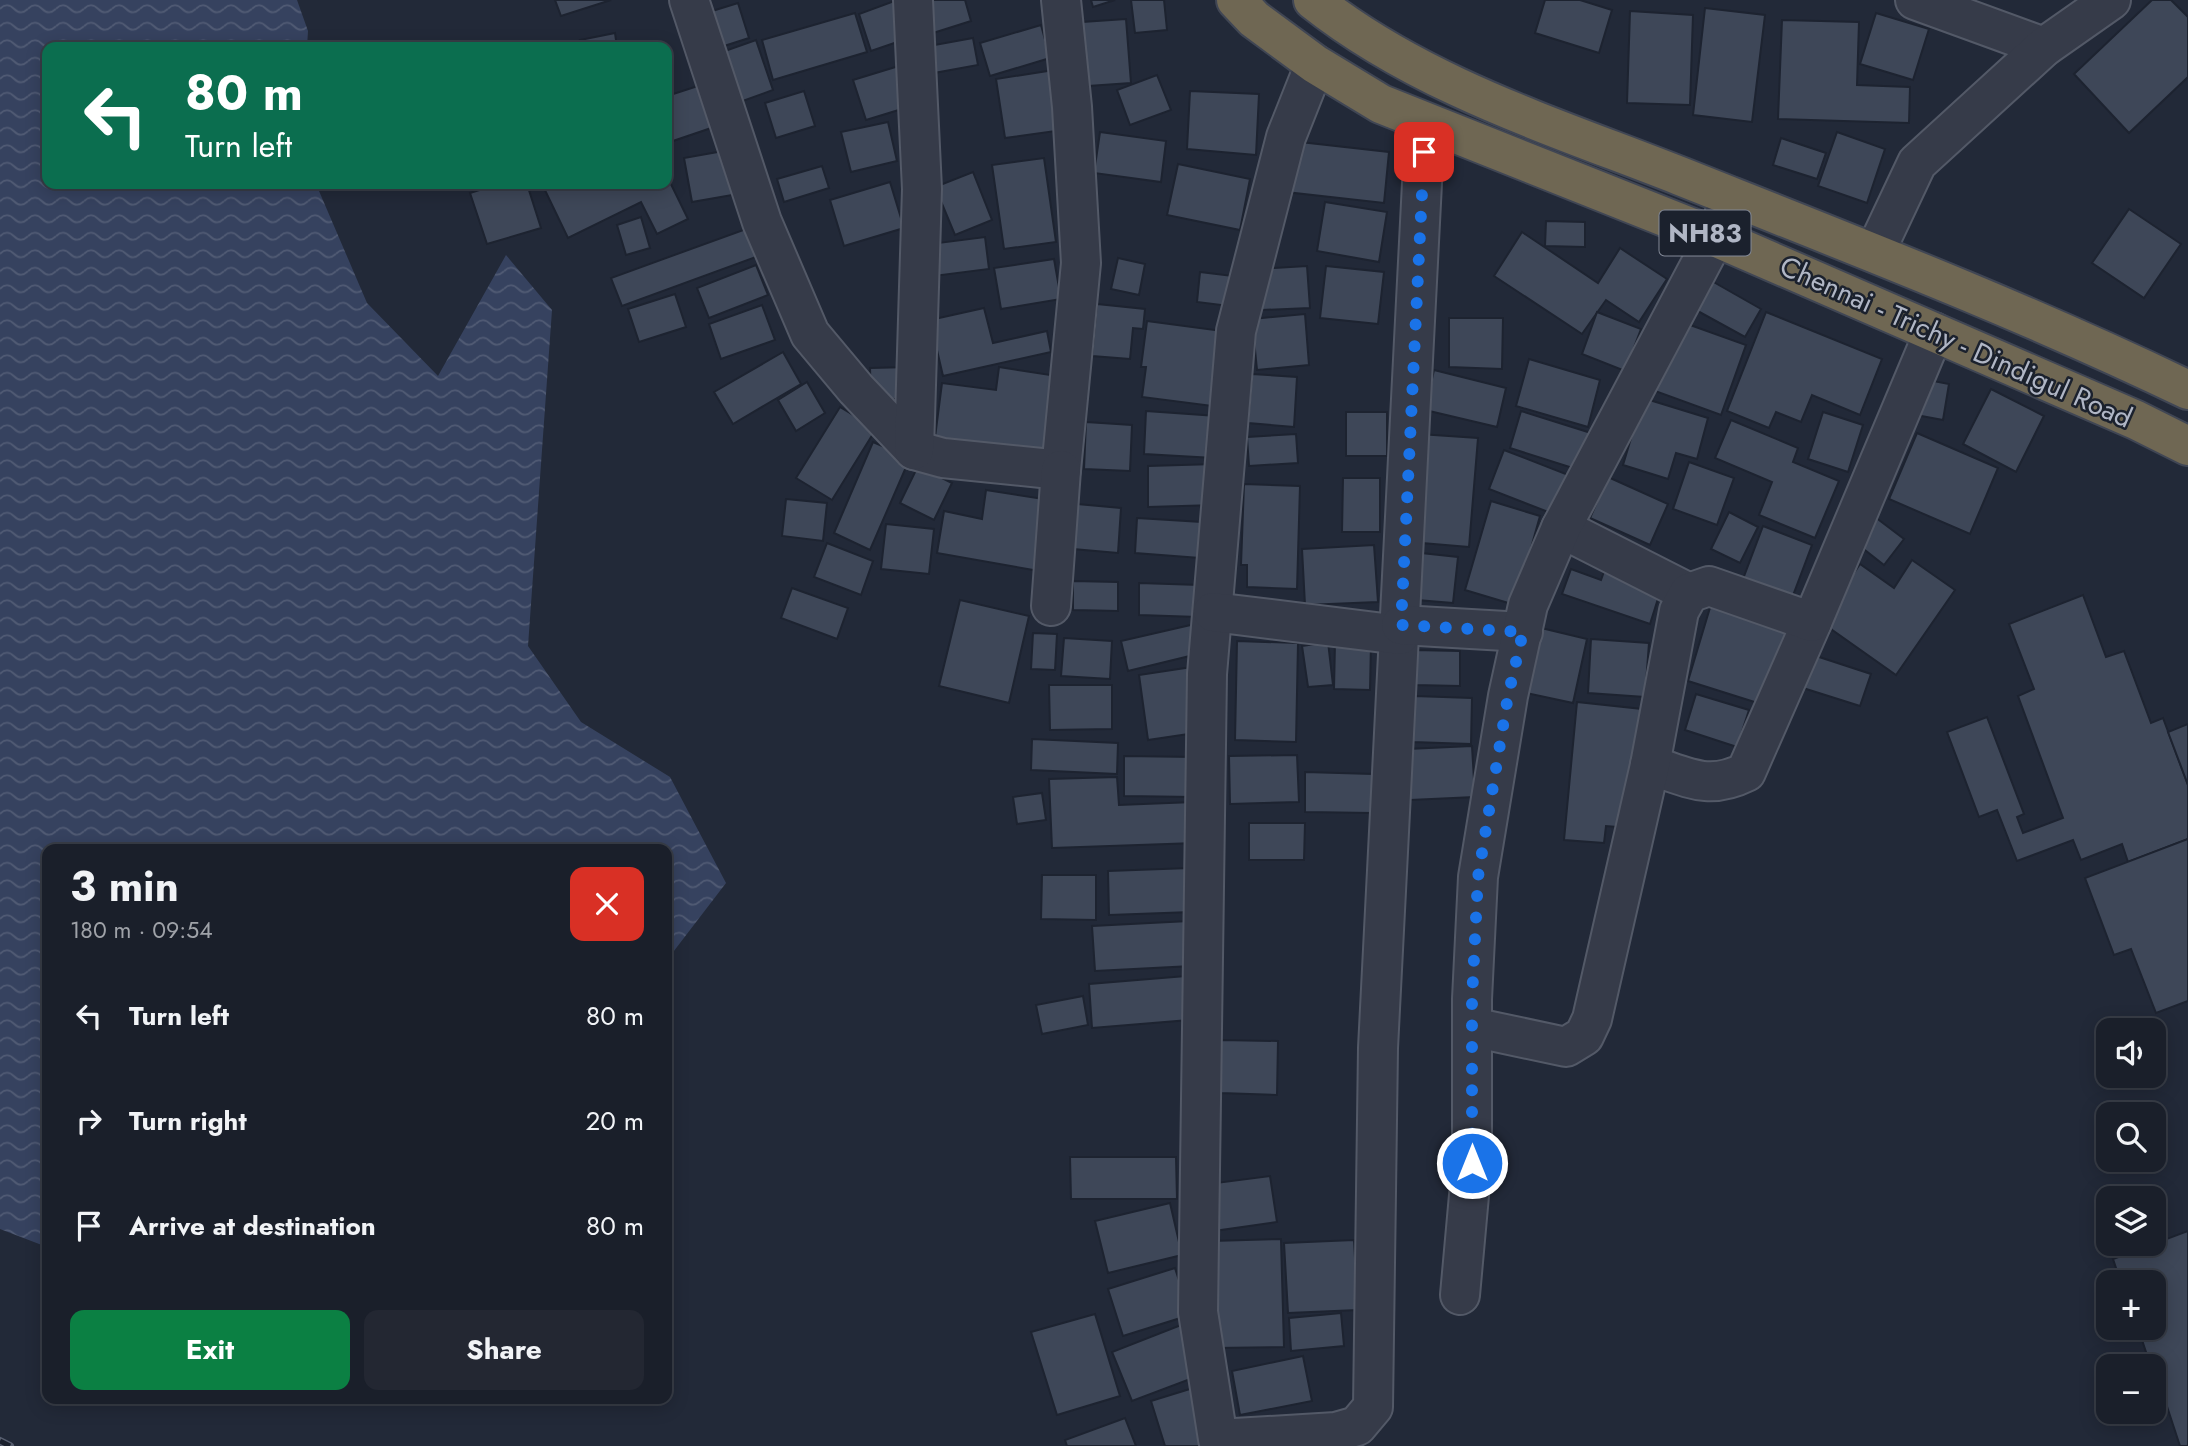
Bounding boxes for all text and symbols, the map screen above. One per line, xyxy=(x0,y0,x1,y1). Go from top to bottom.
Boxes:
text: 80 m xyxy=(185,58,303,128)
icon: left xyxy=(70,70,161,161)
pin xyxy=(1394,122,1454,182)
text: Turn left xyxy=(185,123,292,169)
icon: arrive xyxy=(1405,133,1443,171)
road number: NH83 xyxy=(1660,210,1750,256)
street label: Chennai - Trichy - Dindigul Road xyxy=(1773,246,2139,438)
text: 3 min xyxy=(70,856,179,917)
button: close xyxy=(570,867,644,941)
text: 180 m · 09:54 xyxy=(70,913,213,947)
icon: left xyxy=(70,997,108,1035)
text: Turn left xyxy=(129,997,229,1035)
text: 80 m xyxy=(586,997,644,1035)
map controls xyxy=(2096,1018,2166,1424)
button: sound xyxy=(2096,1018,2166,1088)
icon: right xyxy=(70,1102,108,1140)
text: Turn right xyxy=(129,1102,247,1140)
text: 20 m xyxy=(586,1102,644,1140)
button: search xyxy=(2096,1102,2166,1172)
position arrow xyxy=(1435,1126,1509,1200)
button: layers xyxy=(2096,1186,2166,1256)
icon: arrive xyxy=(70,1207,108,1245)
text: Arrive at destination xyxy=(129,1207,376,1245)
text: 80 m xyxy=(586,1207,644,1245)
button: + xyxy=(2096,1270,2166,1340)
button: Exit xyxy=(70,1310,350,1390)
button: Share xyxy=(364,1310,644,1390)
button: − xyxy=(2096,1354,2166,1424)

